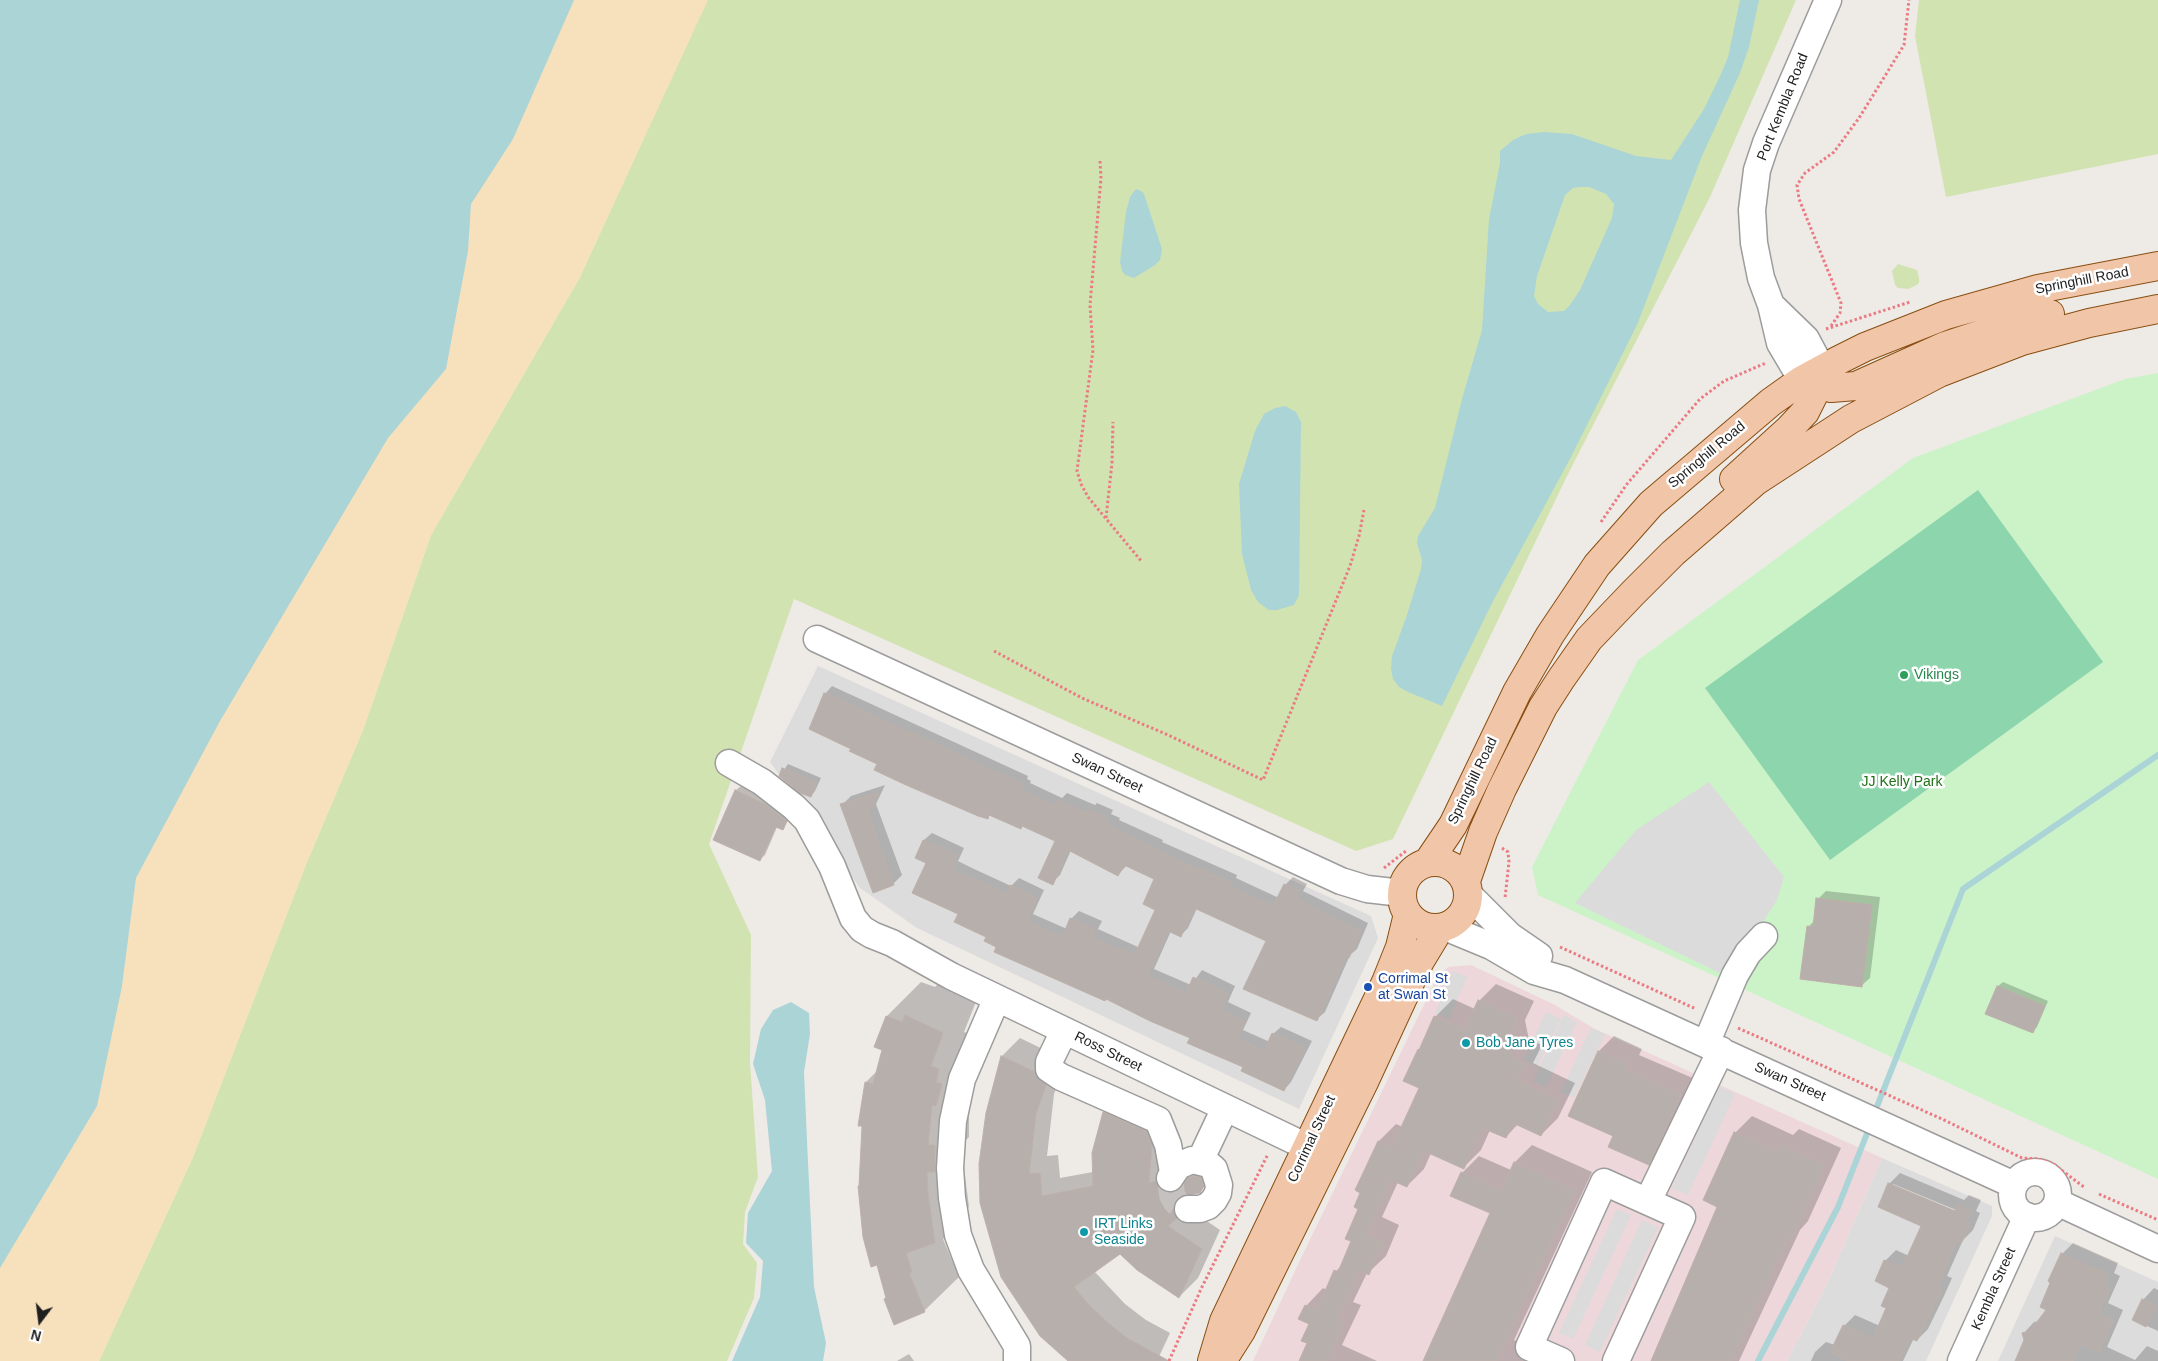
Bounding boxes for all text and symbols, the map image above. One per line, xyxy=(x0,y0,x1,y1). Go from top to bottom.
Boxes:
street label: Port Kembla Road xyxy=(1754,51,1812,163)
street label: Springhill Road xyxy=(2034,264,2130,298)
street label: Springhill Road xyxy=(1665,418,1749,492)
place label: Vikings xyxy=(1914,667,1959,683)
marker: Vikings xyxy=(1898,669,1910,681)
street label: Springhill Road xyxy=(1445,735,1501,827)
street label: Swan Street xyxy=(1069,749,1145,797)
park label: JJ Kelly Park xyxy=(1862,774,1942,790)
place label: Corrimal St at Swan St xyxy=(1378,971,1448,1004)
marker: Corrimal St at Swan St xyxy=(1362,981,1374,993)
street label: Ross Street xyxy=(1071,1028,1145,1076)
place label: Bob Jane Tyres xyxy=(1476,1035,1573,1051)
marker: Bob Jane Tyres xyxy=(1460,1037,1472,1049)
street label: Swan Street xyxy=(1752,1059,1828,1105)
street label: Corrimal Street xyxy=(1284,1093,1340,1185)
place label: IRT Links Seaside xyxy=(1094,1216,1153,1248)
marker: IRT Links Seaside xyxy=(1078,1226,1090,1238)
street label: Kembla Street xyxy=(1968,1245,2020,1333)
north arrow xyxy=(15,1296,65,1346)
text: N xyxy=(29,1326,43,1345)

